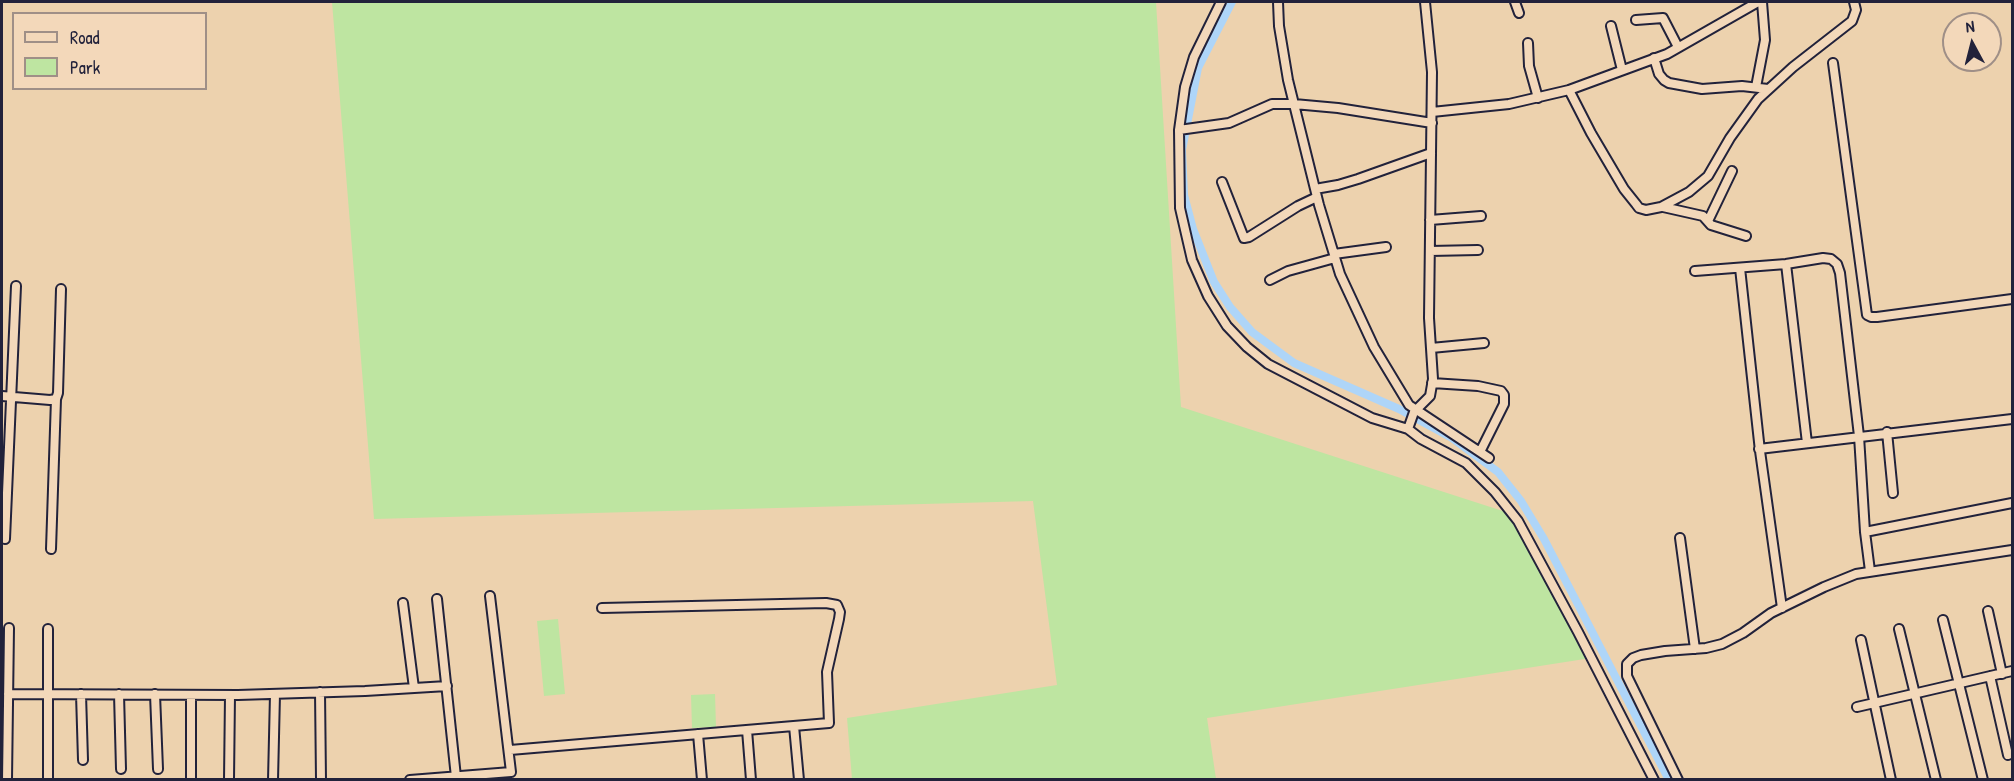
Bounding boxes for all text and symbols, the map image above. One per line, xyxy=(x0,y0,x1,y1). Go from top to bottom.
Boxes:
legend xyxy=(12,12,207,90)
north arrow xyxy=(1942,12,2002,72)
text: N xyxy=(1964,15,1976,38)
text: Road xyxy=(70,25,100,50)
text: Park xyxy=(70,55,100,80)

